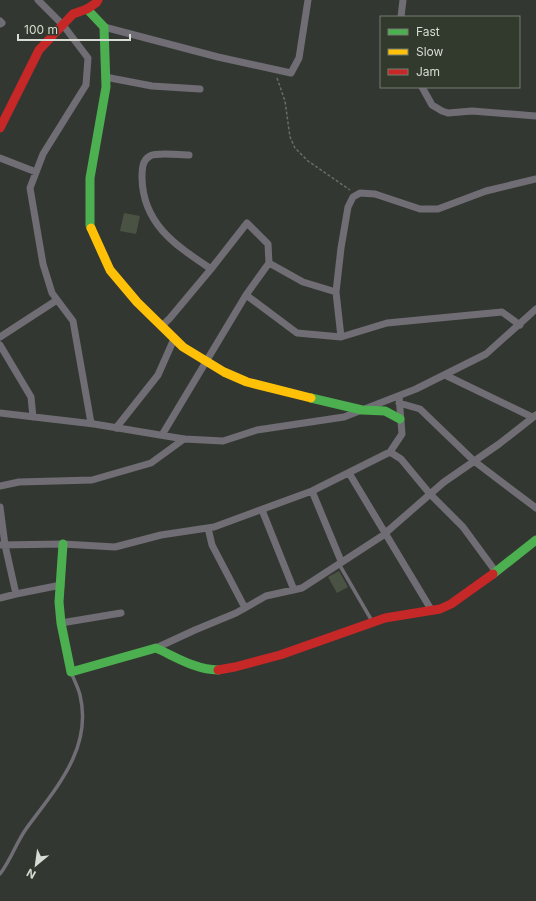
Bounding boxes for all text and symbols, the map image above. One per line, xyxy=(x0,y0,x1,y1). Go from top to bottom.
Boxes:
scale bar xyxy=(18,16,130,42)
legend xyxy=(380,16,520,88)
text: 100 m xyxy=(24,22,58,37)
text: Fast xyxy=(416,24,440,39)
text: Slow xyxy=(416,44,444,59)
text: Jam xyxy=(416,64,440,79)
north arrow xyxy=(16,845,56,885)
text: N xyxy=(24,866,38,882)

